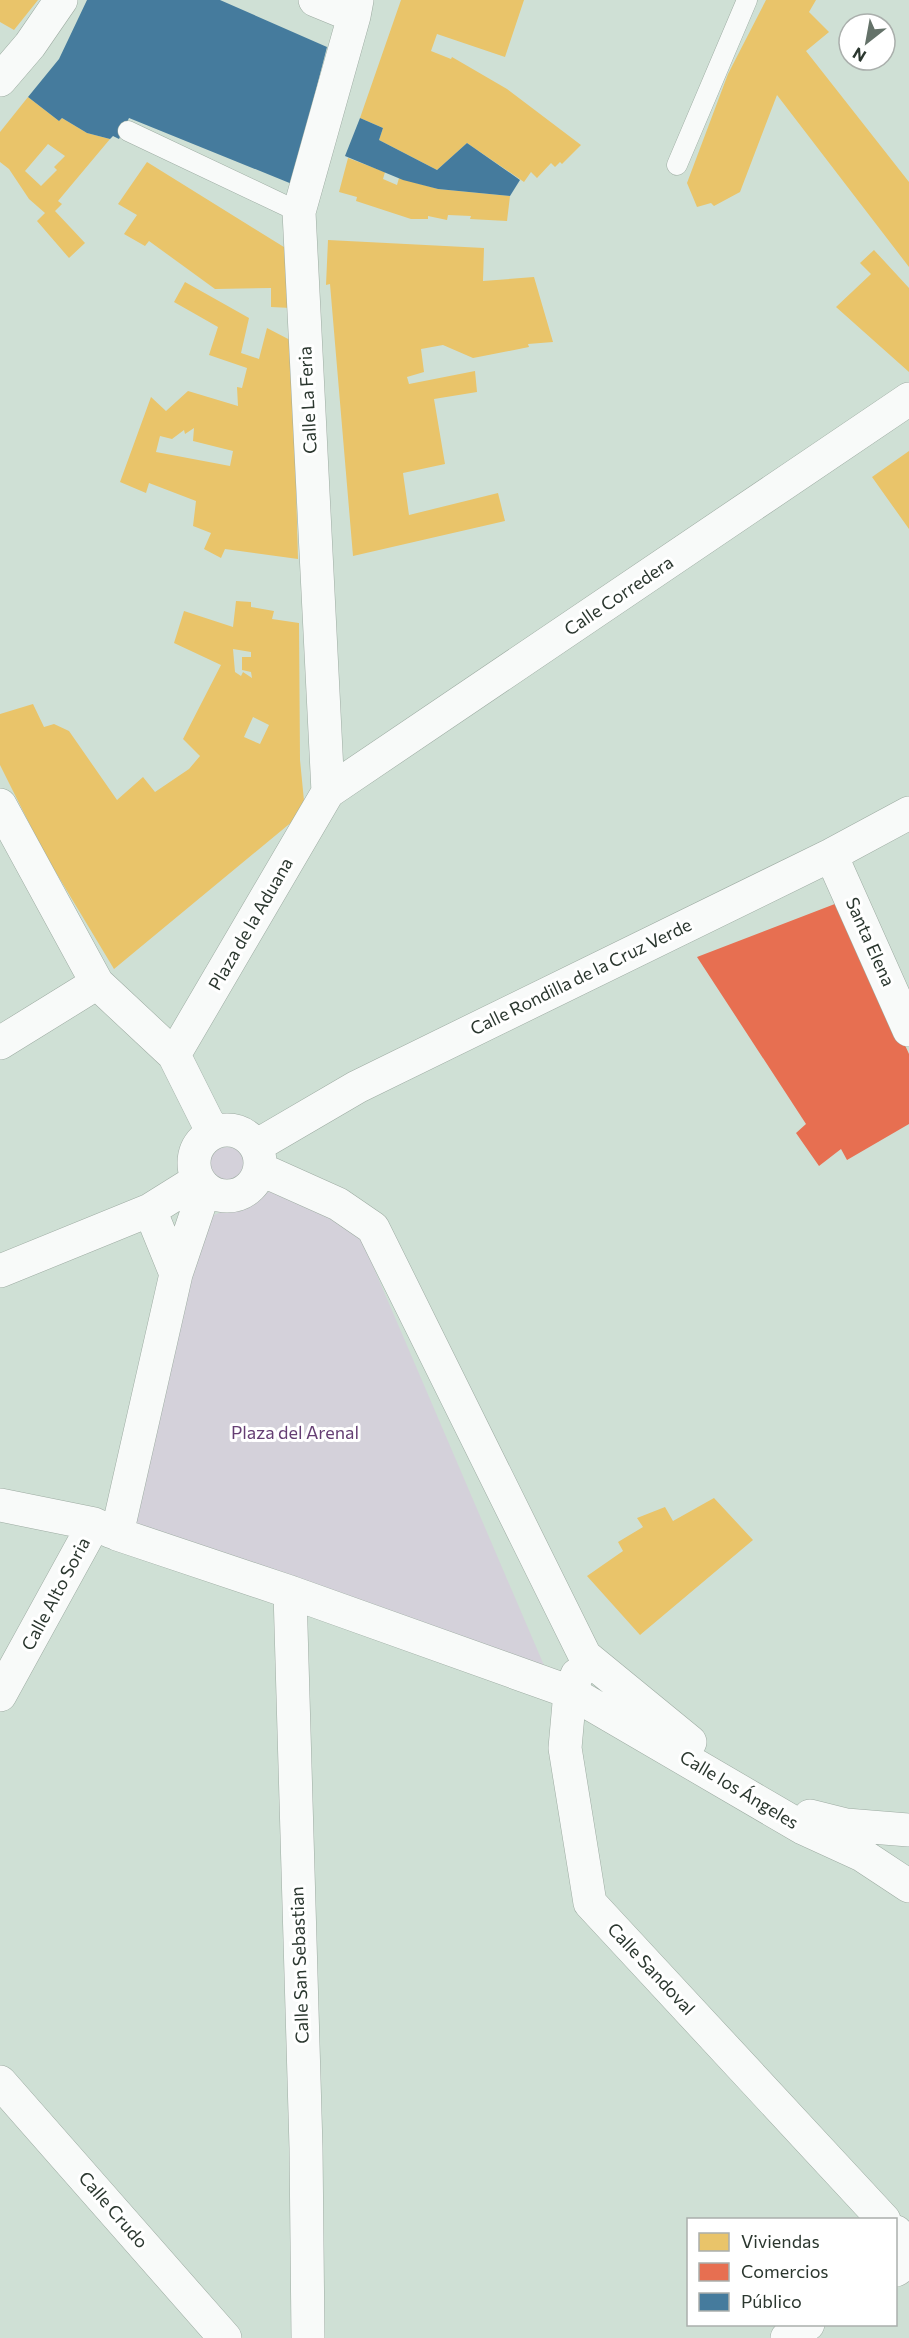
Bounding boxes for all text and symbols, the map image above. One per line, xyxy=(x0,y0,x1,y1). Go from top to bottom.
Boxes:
north arrow xyxy=(837,12,897,72)
text: N xyxy=(849,44,869,67)
street label: Calle La Feria xyxy=(293,346,321,454)
street label: Calle Corredera xyxy=(560,551,677,640)
street label: Plaza de la Aduana xyxy=(203,853,297,994)
street label: Santa Elena xyxy=(842,894,900,989)
street label: Calle Rondilla de la Cruz Verde xyxy=(466,913,695,1039)
park label: Plaza del Arenal xyxy=(231,1421,359,1443)
street label: Calle Alto Soria xyxy=(16,1533,94,1654)
street label: Calle los Ángeles xyxy=(676,1745,803,1833)
street label: Calle San Sebastian xyxy=(285,1886,313,2044)
street label: Calle Sandoval xyxy=(603,1918,700,2019)
street label: Calle Crudo xyxy=(74,2166,153,2252)
legend xyxy=(687,2218,897,2326)
text: Viviendas xyxy=(741,2230,820,2252)
text: Comercios xyxy=(741,2260,828,2282)
text: Público xyxy=(741,2290,802,2312)

